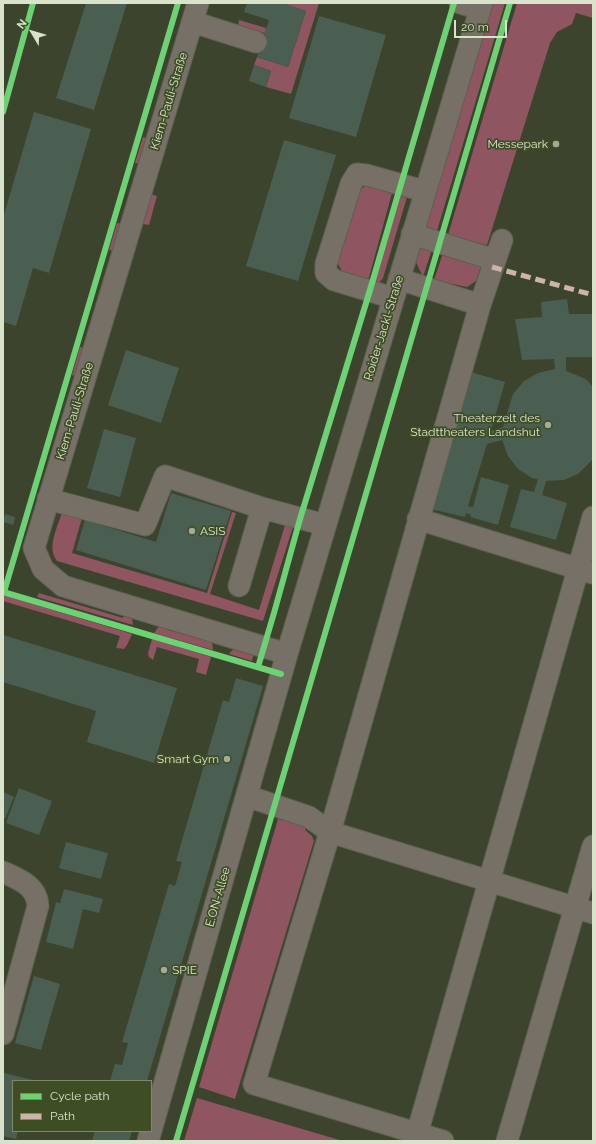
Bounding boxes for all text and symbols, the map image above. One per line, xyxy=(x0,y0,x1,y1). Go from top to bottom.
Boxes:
north arrow xyxy=(12,12,52,52)
scale bar xyxy=(456,12,509,38)
text: N xyxy=(14,17,30,32)
text: 20 m xyxy=(461,20,489,34)
street label: Kiem-Pauli-Straße xyxy=(147,51,191,151)
place label: Messepark xyxy=(487,137,548,151)
marker: Messepark xyxy=(551,139,561,149)
street label: Roider-Jackl-Straße xyxy=(361,274,407,382)
street label: Kiem-Pauli-Straße xyxy=(53,361,97,461)
place label: Theaterzelt des Stadttheaters Landshut xyxy=(410,411,540,439)
marker: Theaterzelt des Stadttheaters Landshut xyxy=(543,420,553,430)
place label: ASIS xyxy=(200,524,226,538)
marker: ASIS xyxy=(187,526,197,536)
place label: Smart Gym xyxy=(157,752,219,766)
marker: Smart Gym xyxy=(222,754,232,764)
street label: E.ON-Allee xyxy=(203,866,233,928)
place label: SPIE xyxy=(172,963,197,977)
marker: SPIE xyxy=(159,965,169,975)
legend xyxy=(12,1080,152,1132)
text: Cycle path xyxy=(50,1089,109,1103)
text: Path xyxy=(50,1109,75,1123)

